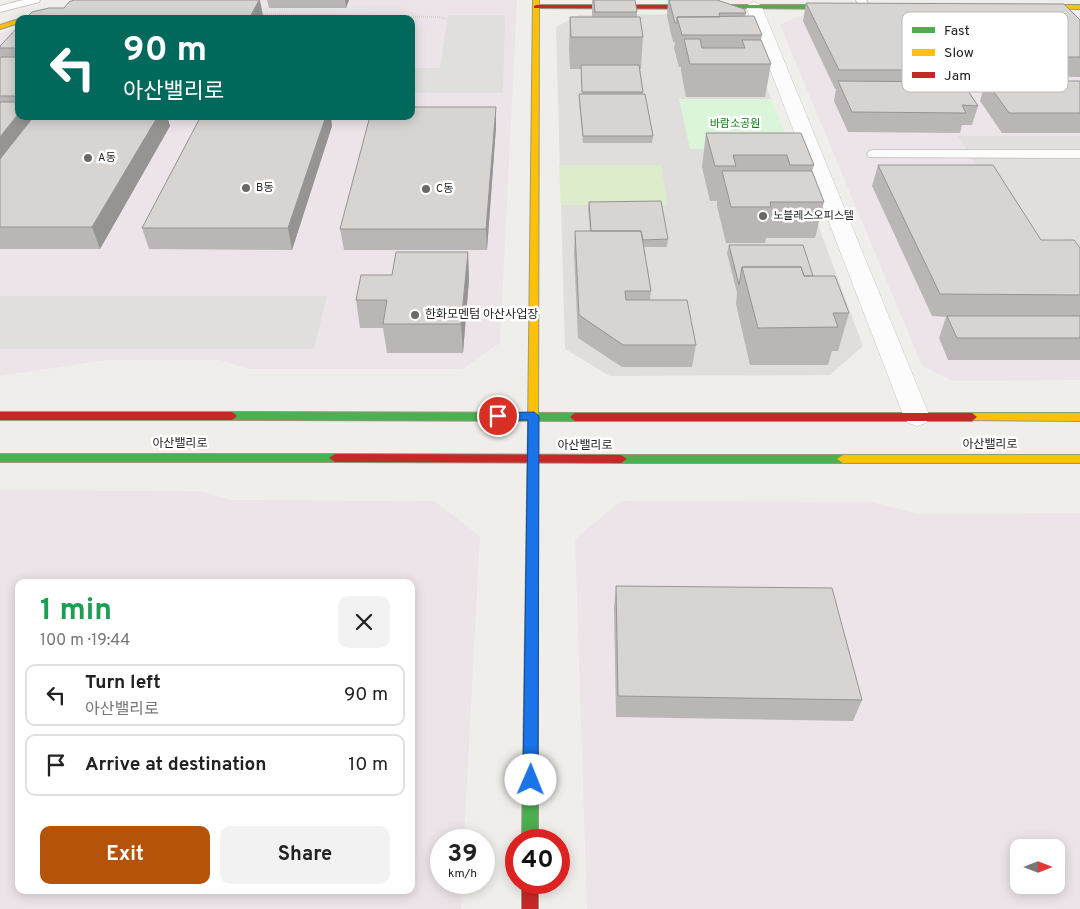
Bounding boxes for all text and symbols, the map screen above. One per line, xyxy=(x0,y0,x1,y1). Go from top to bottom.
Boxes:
legend xyxy=(902,12,1068,92)
text: Fast xyxy=(944,23,970,40)
text: 90 m xyxy=(123,29,207,73)
icon: left xyxy=(40,35,105,100)
text: Slow xyxy=(944,45,974,62)
text: Jam xyxy=(944,68,971,85)
text: 아산밸리로 xyxy=(123,79,224,106)
park label: 바람소공원 xyxy=(710,117,760,131)
place label: A동 xyxy=(98,151,116,165)
marker: A동 xyxy=(82,152,94,164)
place label: B동 xyxy=(256,181,273,195)
marker: B동 xyxy=(240,182,252,194)
place label: C동 xyxy=(436,182,453,196)
marker: C동 xyxy=(420,183,432,195)
place label: 노블레스오피스텔 xyxy=(773,209,854,223)
marker: 노블레스오피스텔 xyxy=(757,210,769,222)
place label: 한화모멘텀 아산사업장 xyxy=(425,307,538,323)
marker: 한화모멘텀 아산사업장 xyxy=(409,309,421,321)
pin xyxy=(477,395,519,437)
icon: arrive xyxy=(484,402,512,430)
street label: 아산밸리로 xyxy=(152,436,208,452)
street label: 아산밸리로 xyxy=(962,437,1018,453)
street label: 아산밸리로 xyxy=(557,438,613,454)
text: 1 min xyxy=(40,593,112,630)
button: close xyxy=(338,596,390,648)
text: 100 m · 19:44 xyxy=(40,631,130,651)
text: Turn left xyxy=(85,671,161,695)
icon: left xyxy=(42,681,70,709)
text: 90 m xyxy=(344,683,388,707)
text: 아산밸리로 xyxy=(85,700,159,720)
icon: arrive xyxy=(42,751,70,779)
text: Arrive at destination xyxy=(85,753,266,777)
text: 10 m xyxy=(348,753,388,777)
position arrow xyxy=(504,753,556,805)
button: Exit xyxy=(40,826,210,884)
button: Share xyxy=(220,826,390,884)
speed limit sign: 40 xyxy=(505,829,570,894)
text: 39 xyxy=(447,839,478,871)
north arrow xyxy=(1010,839,1065,894)
map controls xyxy=(1010,839,1065,894)
text: km/h xyxy=(448,866,477,882)

